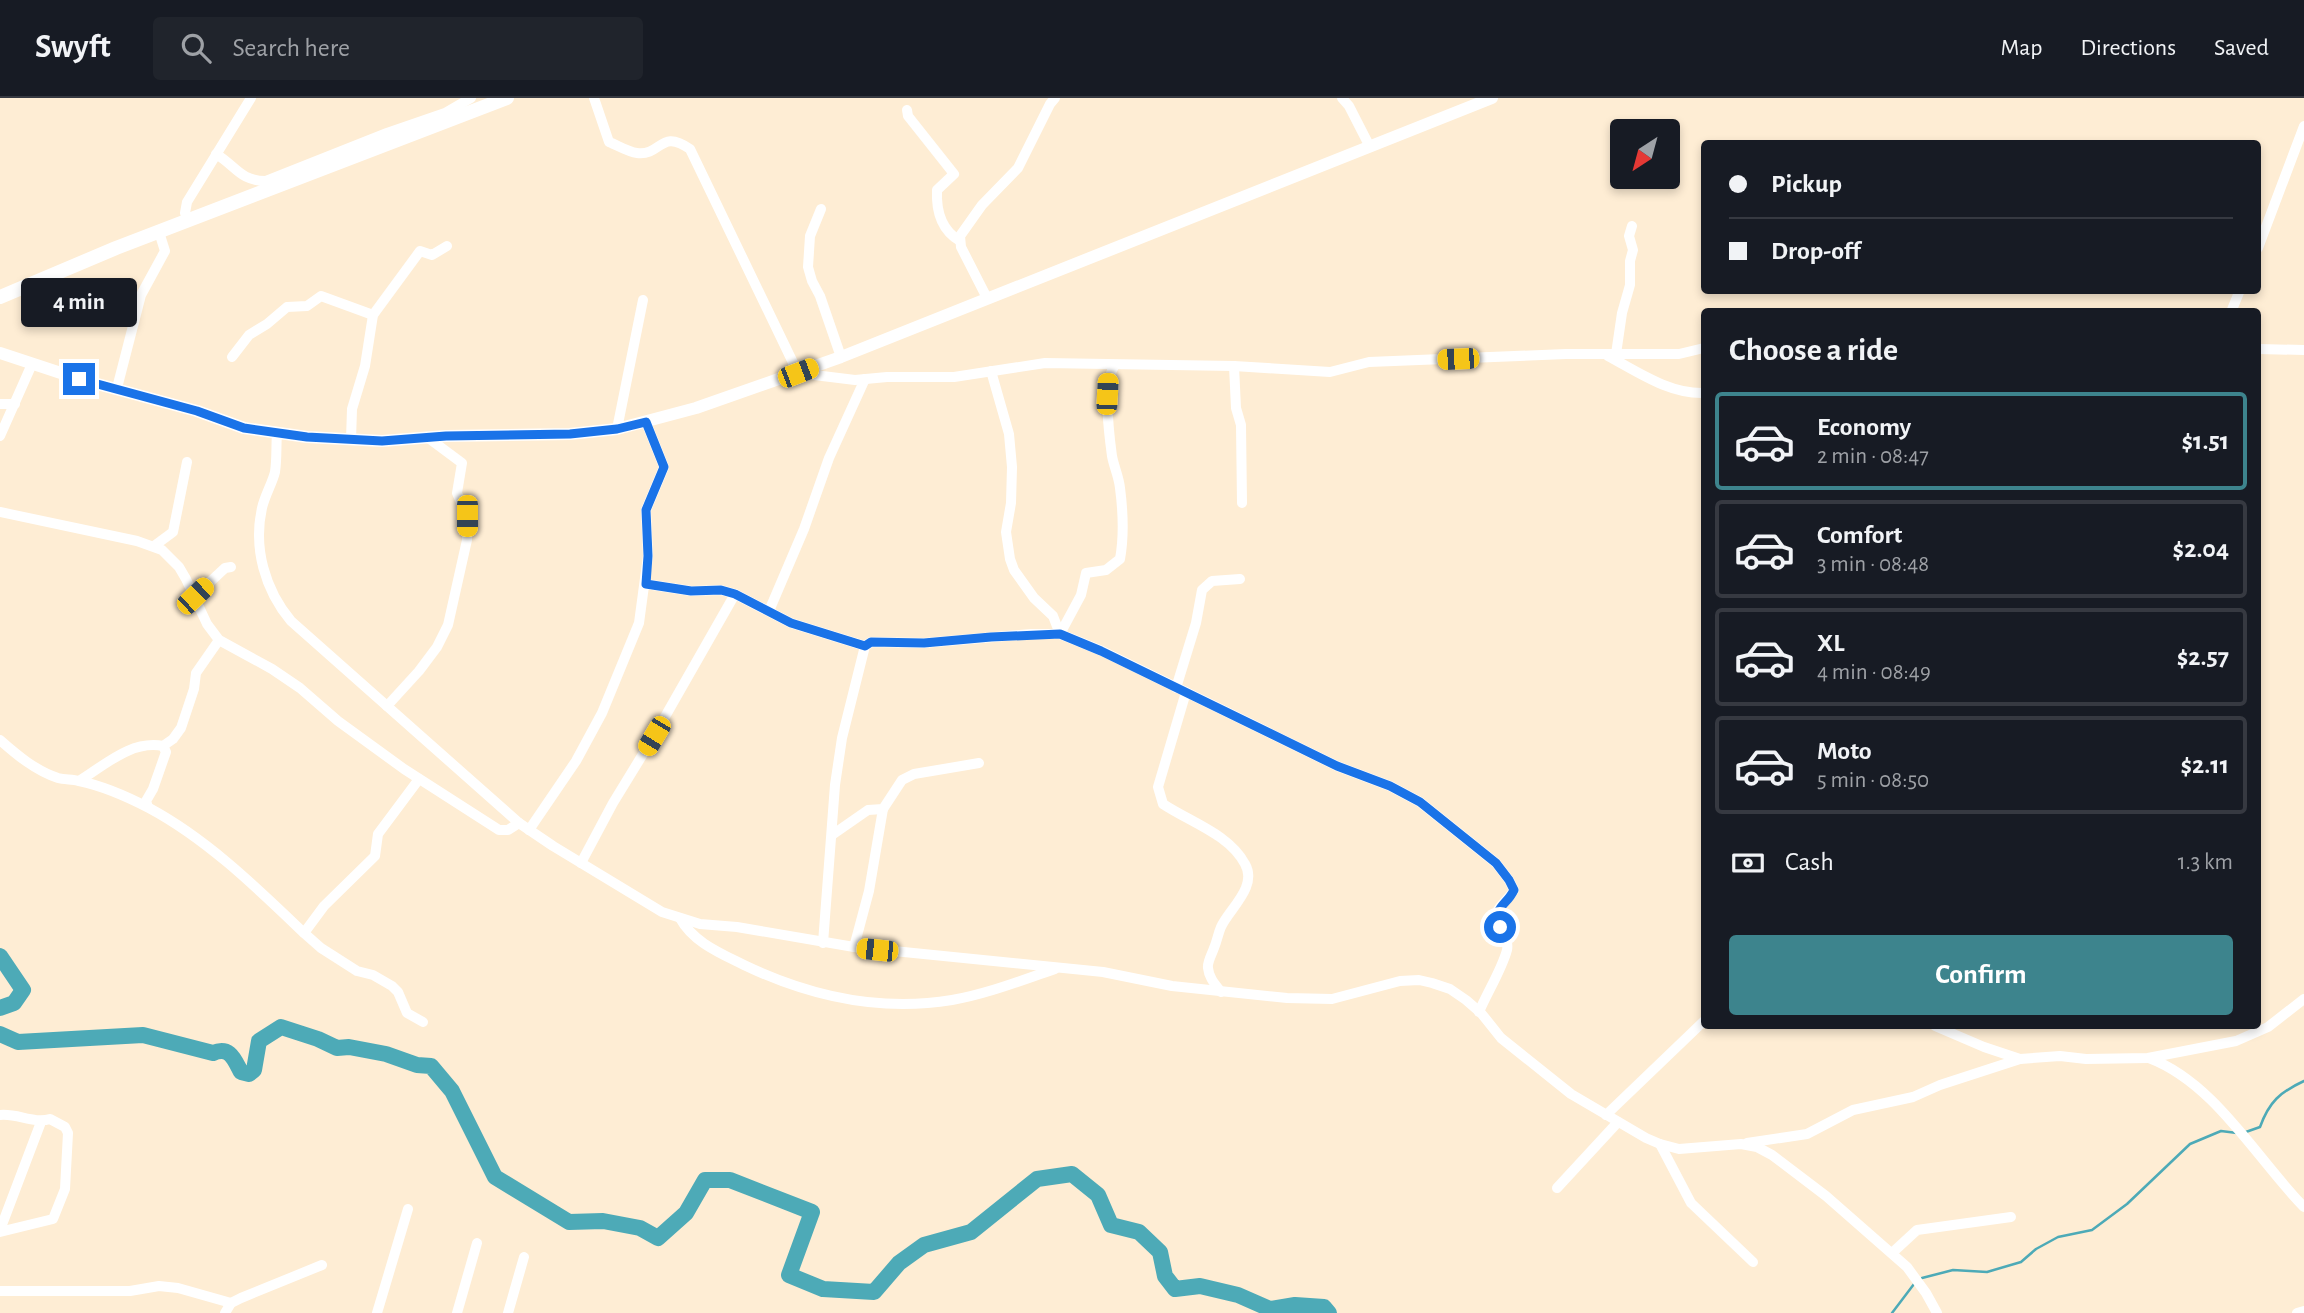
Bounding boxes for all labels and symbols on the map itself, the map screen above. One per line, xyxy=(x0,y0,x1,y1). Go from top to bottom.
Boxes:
north arrow xyxy=(1610,119,1680,189)
callout: 4 min xyxy=(21,278,137,327)
car xyxy=(1437,348,1480,370)
car xyxy=(775,356,822,390)
route end xyxy=(63,363,95,395)
car xyxy=(1096,372,1119,416)
car xyxy=(457,495,478,537)
car xyxy=(173,574,218,618)
car xyxy=(635,713,674,759)
route start xyxy=(1484,911,1516,943)
car xyxy=(856,937,899,963)

